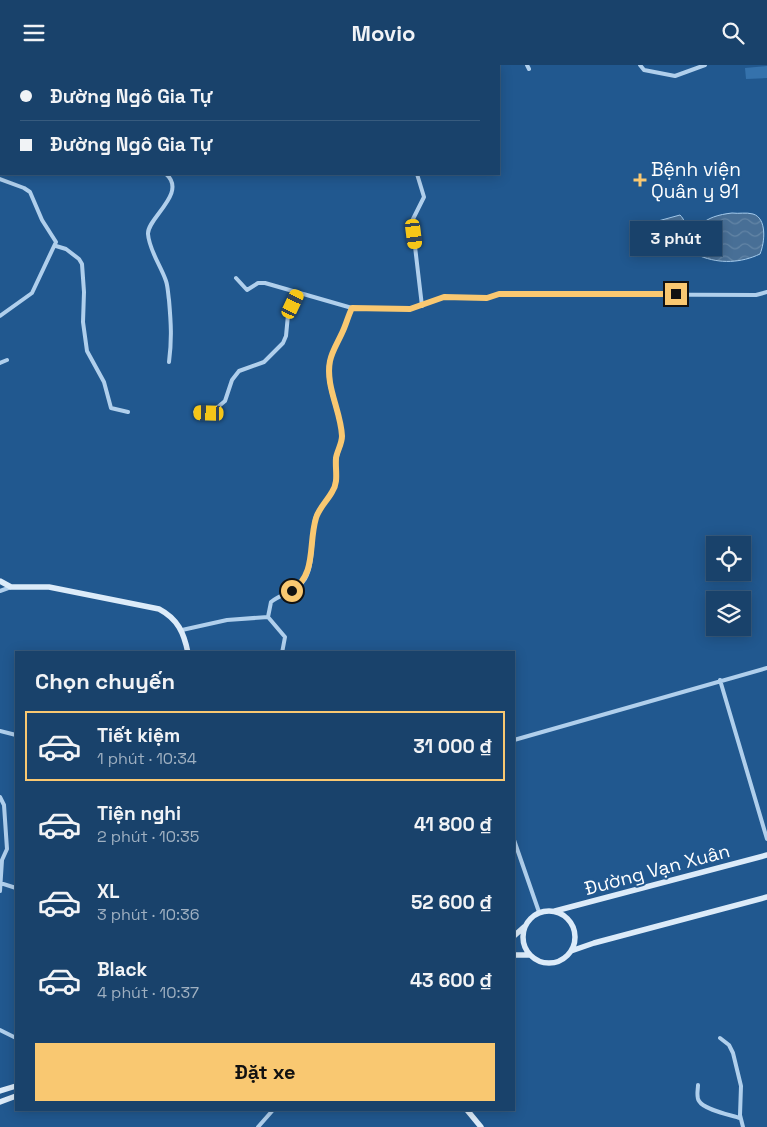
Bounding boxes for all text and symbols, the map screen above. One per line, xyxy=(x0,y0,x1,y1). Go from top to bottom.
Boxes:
icon: menu xyxy=(20,19,48,47)
text: Movio xyxy=(352,19,415,47)
icon: search xyxy=(719,19,747,47)
text: Đường Ngô Gia Tự xyxy=(50,84,213,109)
text: Đường Ngô Gia Tự xyxy=(50,132,213,157)
place label: Bệnh viện Quân y 91 xyxy=(651,157,741,204)
marker: Bệnh viện Quân y 91 xyxy=(633,173,647,187)
car xyxy=(404,218,423,250)
callout: 3 phút xyxy=(630,221,722,257)
text: 3 phút xyxy=(651,228,701,249)
route end xyxy=(665,283,687,305)
car xyxy=(279,287,306,321)
car xyxy=(193,405,224,421)
map controls xyxy=(706,536,751,636)
button: locate xyxy=(706,536,751,581)
route start xyxy=(281,580,303,602)
button: layers xyxy=(706,591,751,636)
text: Chọn chuyến xyxy=(35,667,175,695)
text: Tiết kiệm xyxy=(97,723,180,748)
icon: car xyxy=(37,724,82,769)
text: 31 000 ₫ xyxy=(413,734,493,759)
text: 1 phút · 10:34 xyxy=(97,748,197,769)
text: Tiện nghi xyxy=(97,801,181,826)
icon: car xyxy=(37,802,82,847)
text: 41 800 ₫ xyxy=(414,812,493,837)
text: 2 phút · 10:35 xyxy=(97,826,199,847)
street label: Đường Vạn Xuân xyxy=(582,838,733,901)
text: XL xyxy=(97,879,120,904)
icon: car xyxy=(37,880,82,925)
text: 52 600 ₫ xyxy=(411,890,493,915)
text: 3 phút · 10:36 xyxy=(97,904,200,925)
text: Black xyxy=(97,957,147,982)
icon: car xyxy=(37,958,82,1003)
text: 43 600 ₫ xyxy=(410,968,493,993)
text: 4 phút · 10:37 xyxy=(97,982,199,1003)
button: Đặt xe xyxy=(35,1043,495,1101)

